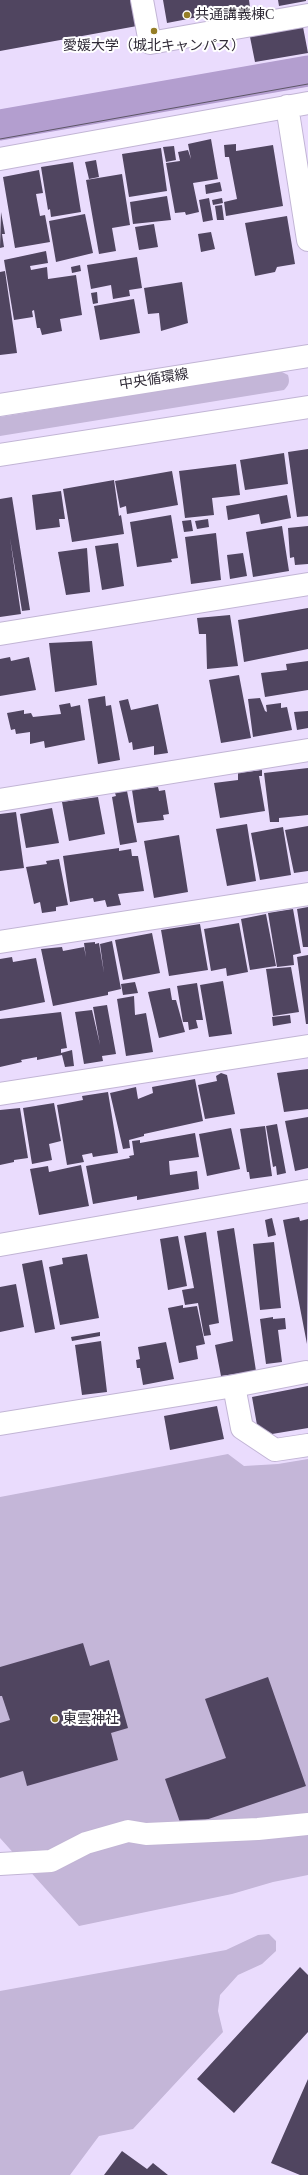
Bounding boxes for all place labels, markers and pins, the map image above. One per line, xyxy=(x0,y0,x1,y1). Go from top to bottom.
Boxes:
place label: 共通講義棟C xyxy=(195,7,274,23)
marker: 共通講義棟C xyxy=(182,10,192,20)
marker: 愛媛大学（城北キャンパス） xyxy=(149,26,159,36)
place label: 愛媛大学（城北キャンパス） xyxy=(63,38,245,54)
place label: 東雲神社 xyxy=(63,1711,119,1727)
marker: 東雲神社 xyxy=(50,1714,60,1724)

